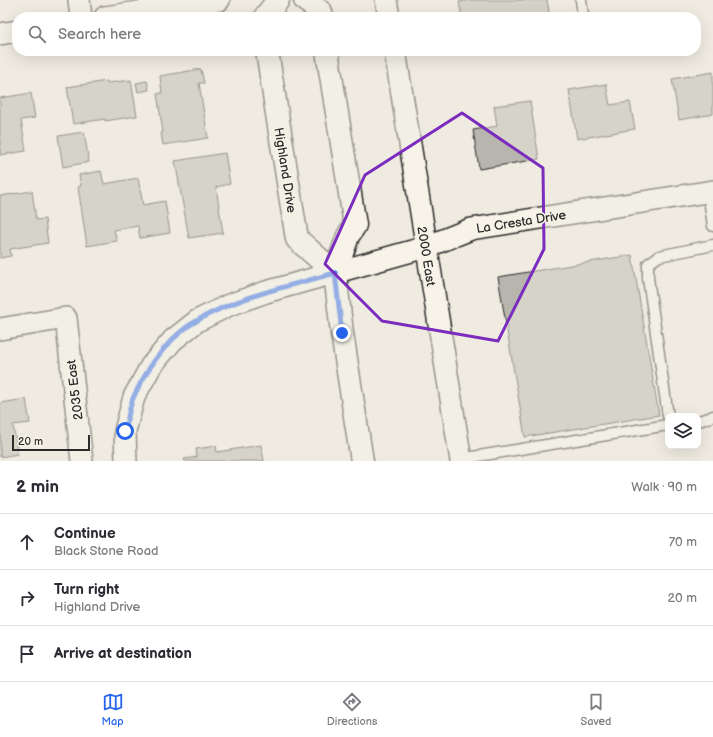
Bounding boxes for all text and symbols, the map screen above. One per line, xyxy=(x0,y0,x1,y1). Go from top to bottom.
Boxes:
search box xyxy=(12,12,701,56)
icon: search xyxy=(26,23,48,45)
text: Search here xyxy=(58,25,141,44)
street label: Highland Drive xyxy=(270,126,300,214)
street label: La Cresta Drive xyxy=(475,207,568,237)
street label: 2000 East xyxy=(413,225,439,287)
route end xyxy=(333,324,351,342)
street label: 2035 East xyxy=(63,359,87,421)
map controls xyxy=(665,413,701,449)
button: layers xyxy=(665,413,701,449)
route start xyxy=(116,422,134,440)
scale bar xyxy=(12,433,90,452)
text: 20 m xyxy=(18,435,43,448)
text: 2 min xyxy=(16,477,59,497)
text: Walk · 90 m xyxy=(631,479,697,495)
text: Continue xyxy=(54,524,116,543)
icon: ahead xyxy=(16,531,38,553)
text: 70 m xyxy=(669,534,697,550)
text: Black Stone Road xyxy=(54,543,158,559)
text: Turn right xyxy=(54,580,119,599)
icon: right xyxy=(16,587,38,609)
text: 20 m xyxy=(667,590,697,606)
text: Highland Drive xyxy=(54,599,140,615)
icon: arrive xyxy=(16,643,38,665)
text: Arrive at destination xyxy=(54,644,192,663)
tab: Map xyxy=(102,691,124,728)
tab: Directions xyxy=(327,691,377,728)
tab: Saved xyxy=(581,691,611,728)

